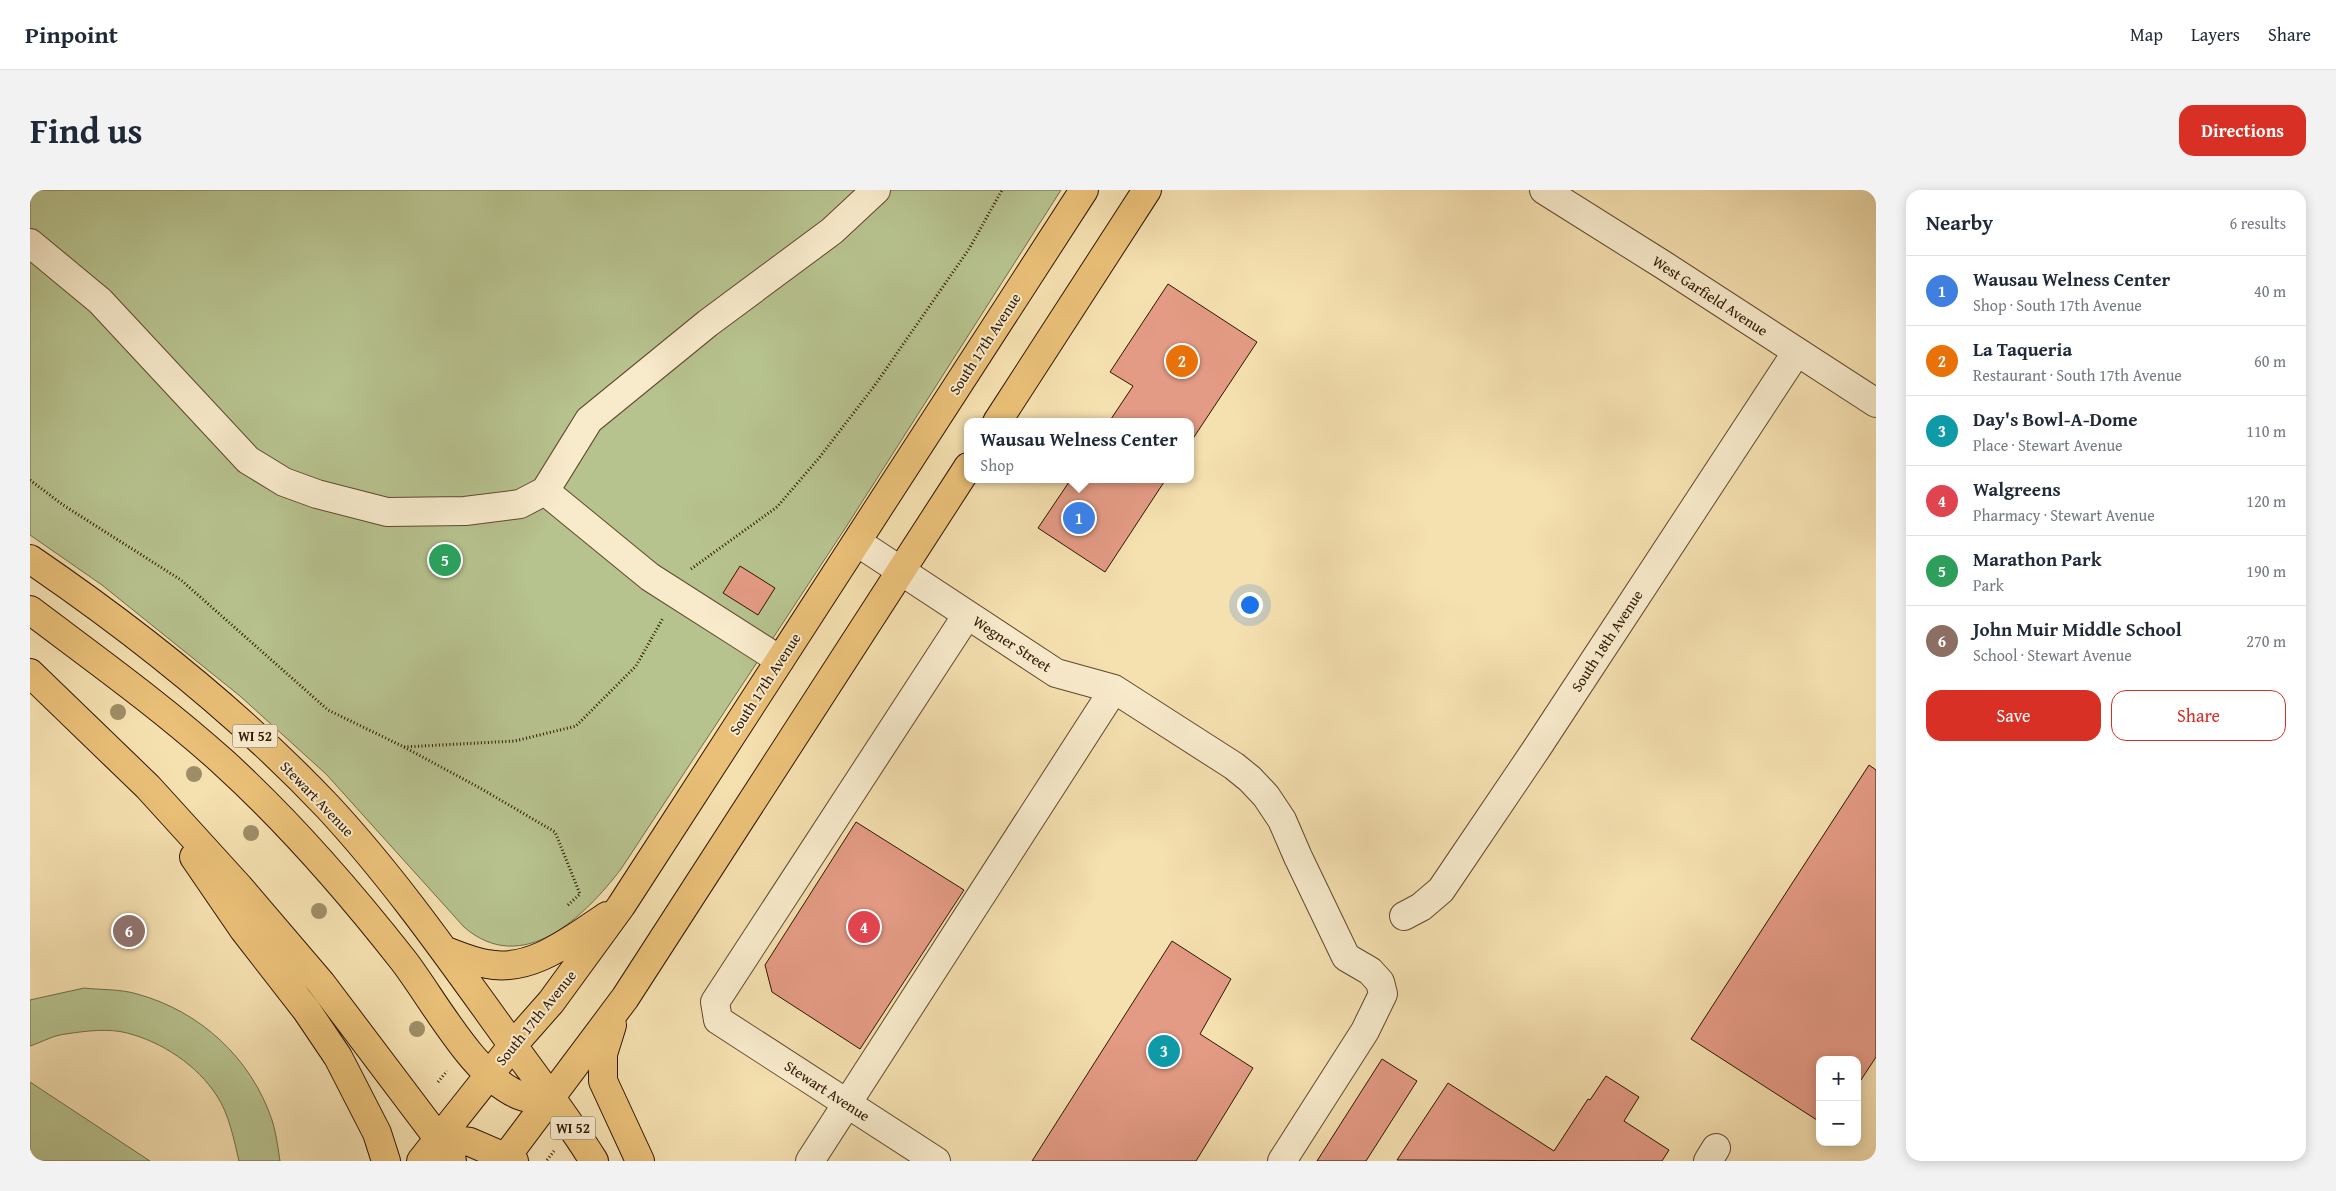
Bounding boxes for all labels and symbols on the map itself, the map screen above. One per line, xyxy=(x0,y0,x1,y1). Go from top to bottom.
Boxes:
street label: West Garfield Avenue xyxy=(1649,250,1772,341)
street label: South 17th Avenue xyxy=(944,289,1025,399)
pin: 2 xyxy=(1166,342,1198,380)
pin: 1 xyxy=(1063,499,1095,537)
pin: 5 xyxy=(429,541,461,579)
street label: South 18th Avenue xyxy=(1566,586,1647,696)
your location xyxy=(1237,592,1263,618)
street label: Wegner Street xyxy=(969,610,1056,677)
street label: South 17th Avenue xyxy=(724,629,805,739)
road number: WI 52 xyxy=(232,724,278,748)
street label: Stewart Avenue xyxy=(276,756,359,841)
pin: 4 xyxy=(848,908,880,946)
pin: 6 xyxy=(113,912,145,950)
street label: South 17th Avenue xyxy=(490,965,581,1070)
pin: 3 xyxy=(1148,1032,1180,1070)
street label: Stewart Avenue xyxy=(780,1055,874,1126)
road number: WI 52 xyxy=(550,1116,596,1140)

